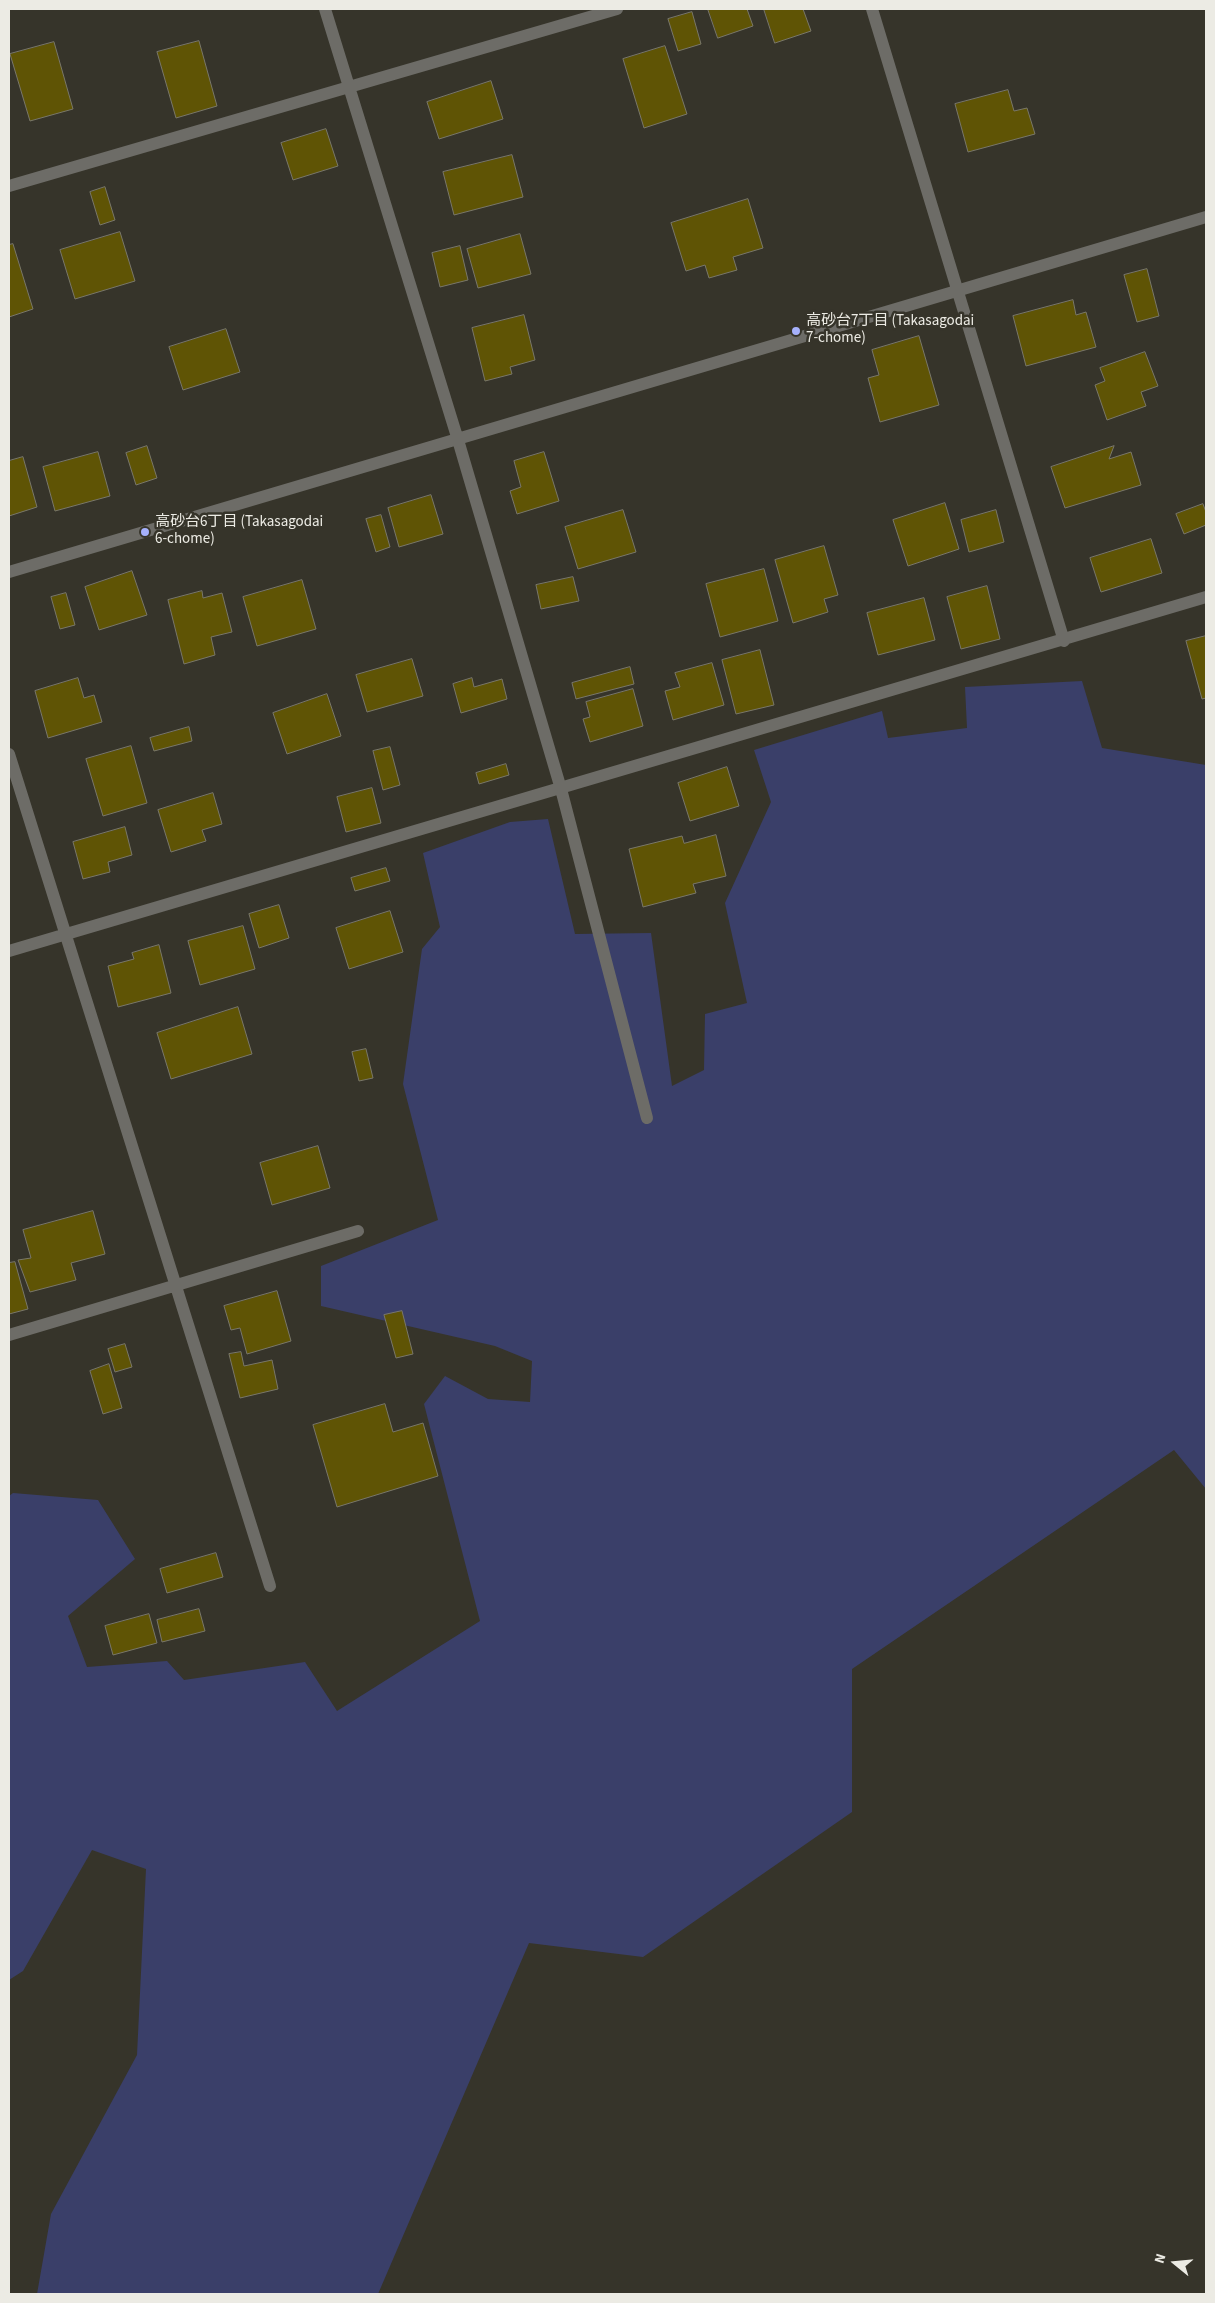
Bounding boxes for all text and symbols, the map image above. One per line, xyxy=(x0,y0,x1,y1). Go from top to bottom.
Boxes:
place label: 高砂台7丁目 (Takasagodai 7-chome) xyxy=(806,313,974,348)
marker: 高砂台7丁目 (Takasagodai 7-chome) xyxy=(790,325,802,337)
place label: 高砂台6丁目 (Takasagodai 6-chome) xyxy=(155,514,323,549)
marker: 高砂台6丁目 (Takasagodai 6-chome) xyxy=(139,526,151,538)
north arrow xyxy=(1150,2238,1200,2288)
text: N xyxy=(1150,2251,1172,2266)

